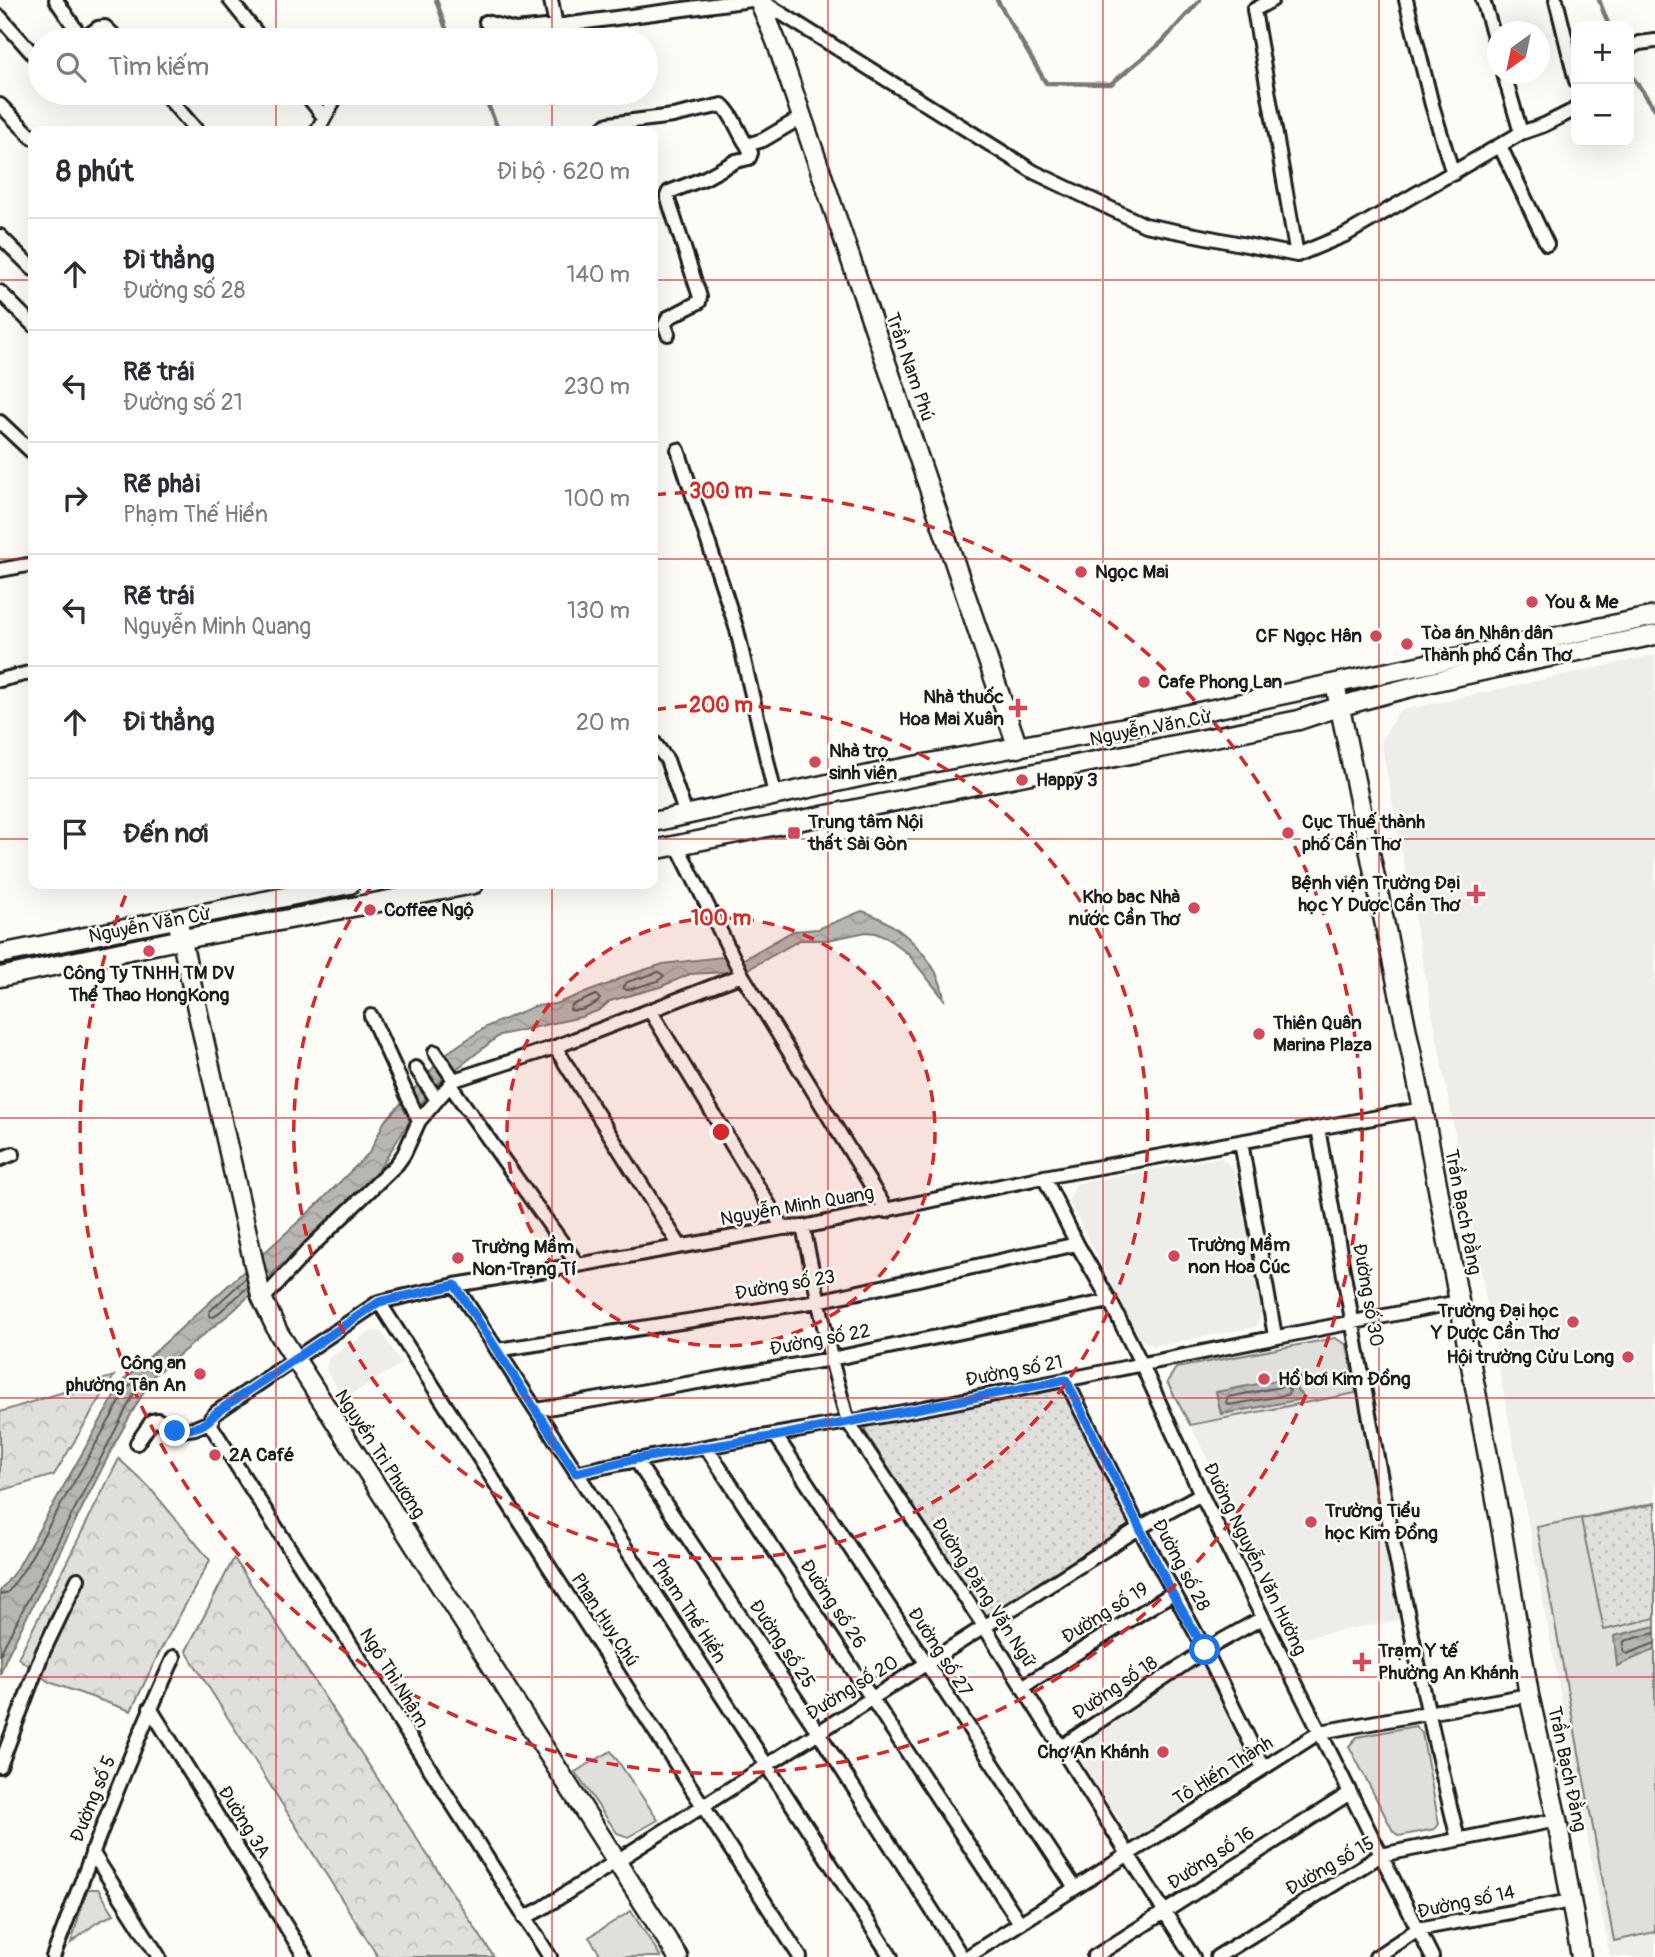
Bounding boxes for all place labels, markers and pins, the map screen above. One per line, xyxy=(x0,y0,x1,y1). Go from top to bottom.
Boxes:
place label: Ngọc Mai xyxy=(1095,560,1169,584)
marker: Ngọc Mai xyxy=(1073,564,1089,580)
place label: You & Me xyxy=(1545,590,1619,614)
marker: You & Me xyxy=(1524,594,1540,610)
place label: Tòa án Nhân dân Thành phố Cần Thơ xyxy=(1420,621,1573,667)
place label: CF Ngọc Hân xyxy=(1256,624,1362,648)
marker: CF Ngọc Hân xyxy=(1368,628,1384,644)
marker: Tòa án Nhân dân Thành phố Cần Thơ xyxy=(1399,636,1415,652)
place label: Cafe Phong Lan xyxy=(1158,670,1282,694)
marker: Cafe Phong Lan xyxy=(1136,674,1152,690)
place label: Nhà thuốc Hoa Mai Xuân xyxy=(899,685,1004,731)
marker: Nhà thuốc Hoa Mai Xuân xyxy=(1010,700,1026,716)
place label: Nhà trọ sinh viên xyxy=(829,739,898,785)
marker: Nhà trọ sinh viên xyxy=(807,754,823,770)
place label: Happy 3 xyxy=(1036,768,1098,792)
marker: Happy 3 xyxy=(1014,772,1030,788)
place label: Trung tâm Nội thất Sài Gòn xyxy=(807,810,923,856)
place label: Cục Thuế thành phố Cần Thơ xyxy=(1302,810,1425,856)
marker: Trung tâm Nội thất Sài Gòn xyxy=(786,825,802,841)
marker: Cục Thuế thành phố Cần Thơ xyxy=(1280,825,1296,841)
place label: Bệnh viện Trường Đại học Y Dược Cần Thơ xyxy=(1291,871,1462,917)
marker: Bệnh viện Trường Đại học Y Dược Cần Thơ xyxy=(1466,884,1486,904)
place label: Kho bạc Nhà nước Cần Thơ xyxy=(1069,885,1182,931)
place label: Coffee Ngộ xyxy=(384,898,475,922)
marker: Kho bạc Nhà nước Cần Thơ xyxy=(1186,900,1202,916)
marker: Coffee Ngộ xyxy=(362,902,378,918)
marker: Công Ty TNHH TM DV Thể Thao HongKong xyxy=(141,943,157,959)
place label: Công Ty TNHH TM DV Thể Thao HongKong xyxy=(63,961,235,1007)
place label: Thiên Quân Marina Plaza xyxy=(1272,1011,1372,1057)
marker: Thiên Quân Marina Plaza xyxy=(1251,1026,1267,1042)
centre of rings xyxy=(709,1120,733,1144)
place label: Trường Mầm non Hoa Cúc xyxy=(1187,1232,1291,1279)
place label: Trường Mầm Non Trạng Tí xyxy=(471,1234,577,1281)
marker: Trường Mầm non Hoa Cúc xyxy=(1166,1248,1182,1264)
marker: Trường Mầm Non Trạng Tí xyxy=(450,1250,466,1266)
place label: Trường Đại học Y Dược Cần Thơ xyxy=(1430,1299,1561,1345)
marker: Trường Đại học Y Dược Cần Thơ xyxy=(1565,1314,1581,1330)
place label: Hội trường Cửu Long xyxy=(1446,1345,1614,1369)
marker: Hội trường Cửu Long xyxy=(1620,1349,1636,1365)
place label: Công an phường Tân An xyxy=(66,1351,186,1397)
marker: Công an phường Tân An xyxy=(192,1366,208,1382)
place label: Hồ bơi Kim Đồng xyxy=(1278,1367,1411,1391)
marker: Hồ bơi Kim Đồng xyxy=(1256,1371,1272,1387)
place label: 2A Café xyxy=(229,1443,294,1467)
marker: 2A Café xyxy=(207,1447,223,1463)
place label: Trường Tiểu học Kim Đồng xyxy=(1324,1499,1438,1545)
marker: Trường Tiểu học Kim Đồng xyxy=(1303,1514,1319,1530)
place label: Trạm Y tế Phường An Khánh xyxy=(1377,1639,1519,1685)
marker: Trạm Y tế Phường An Khánh xyxy=(1352,1652,1372,1672)
place label: Chợ An Khánh xyxy=(1037,1740,1149,1764)
marker: Chợ An Khánh xyxy=(1155,1744,1171,1760)

